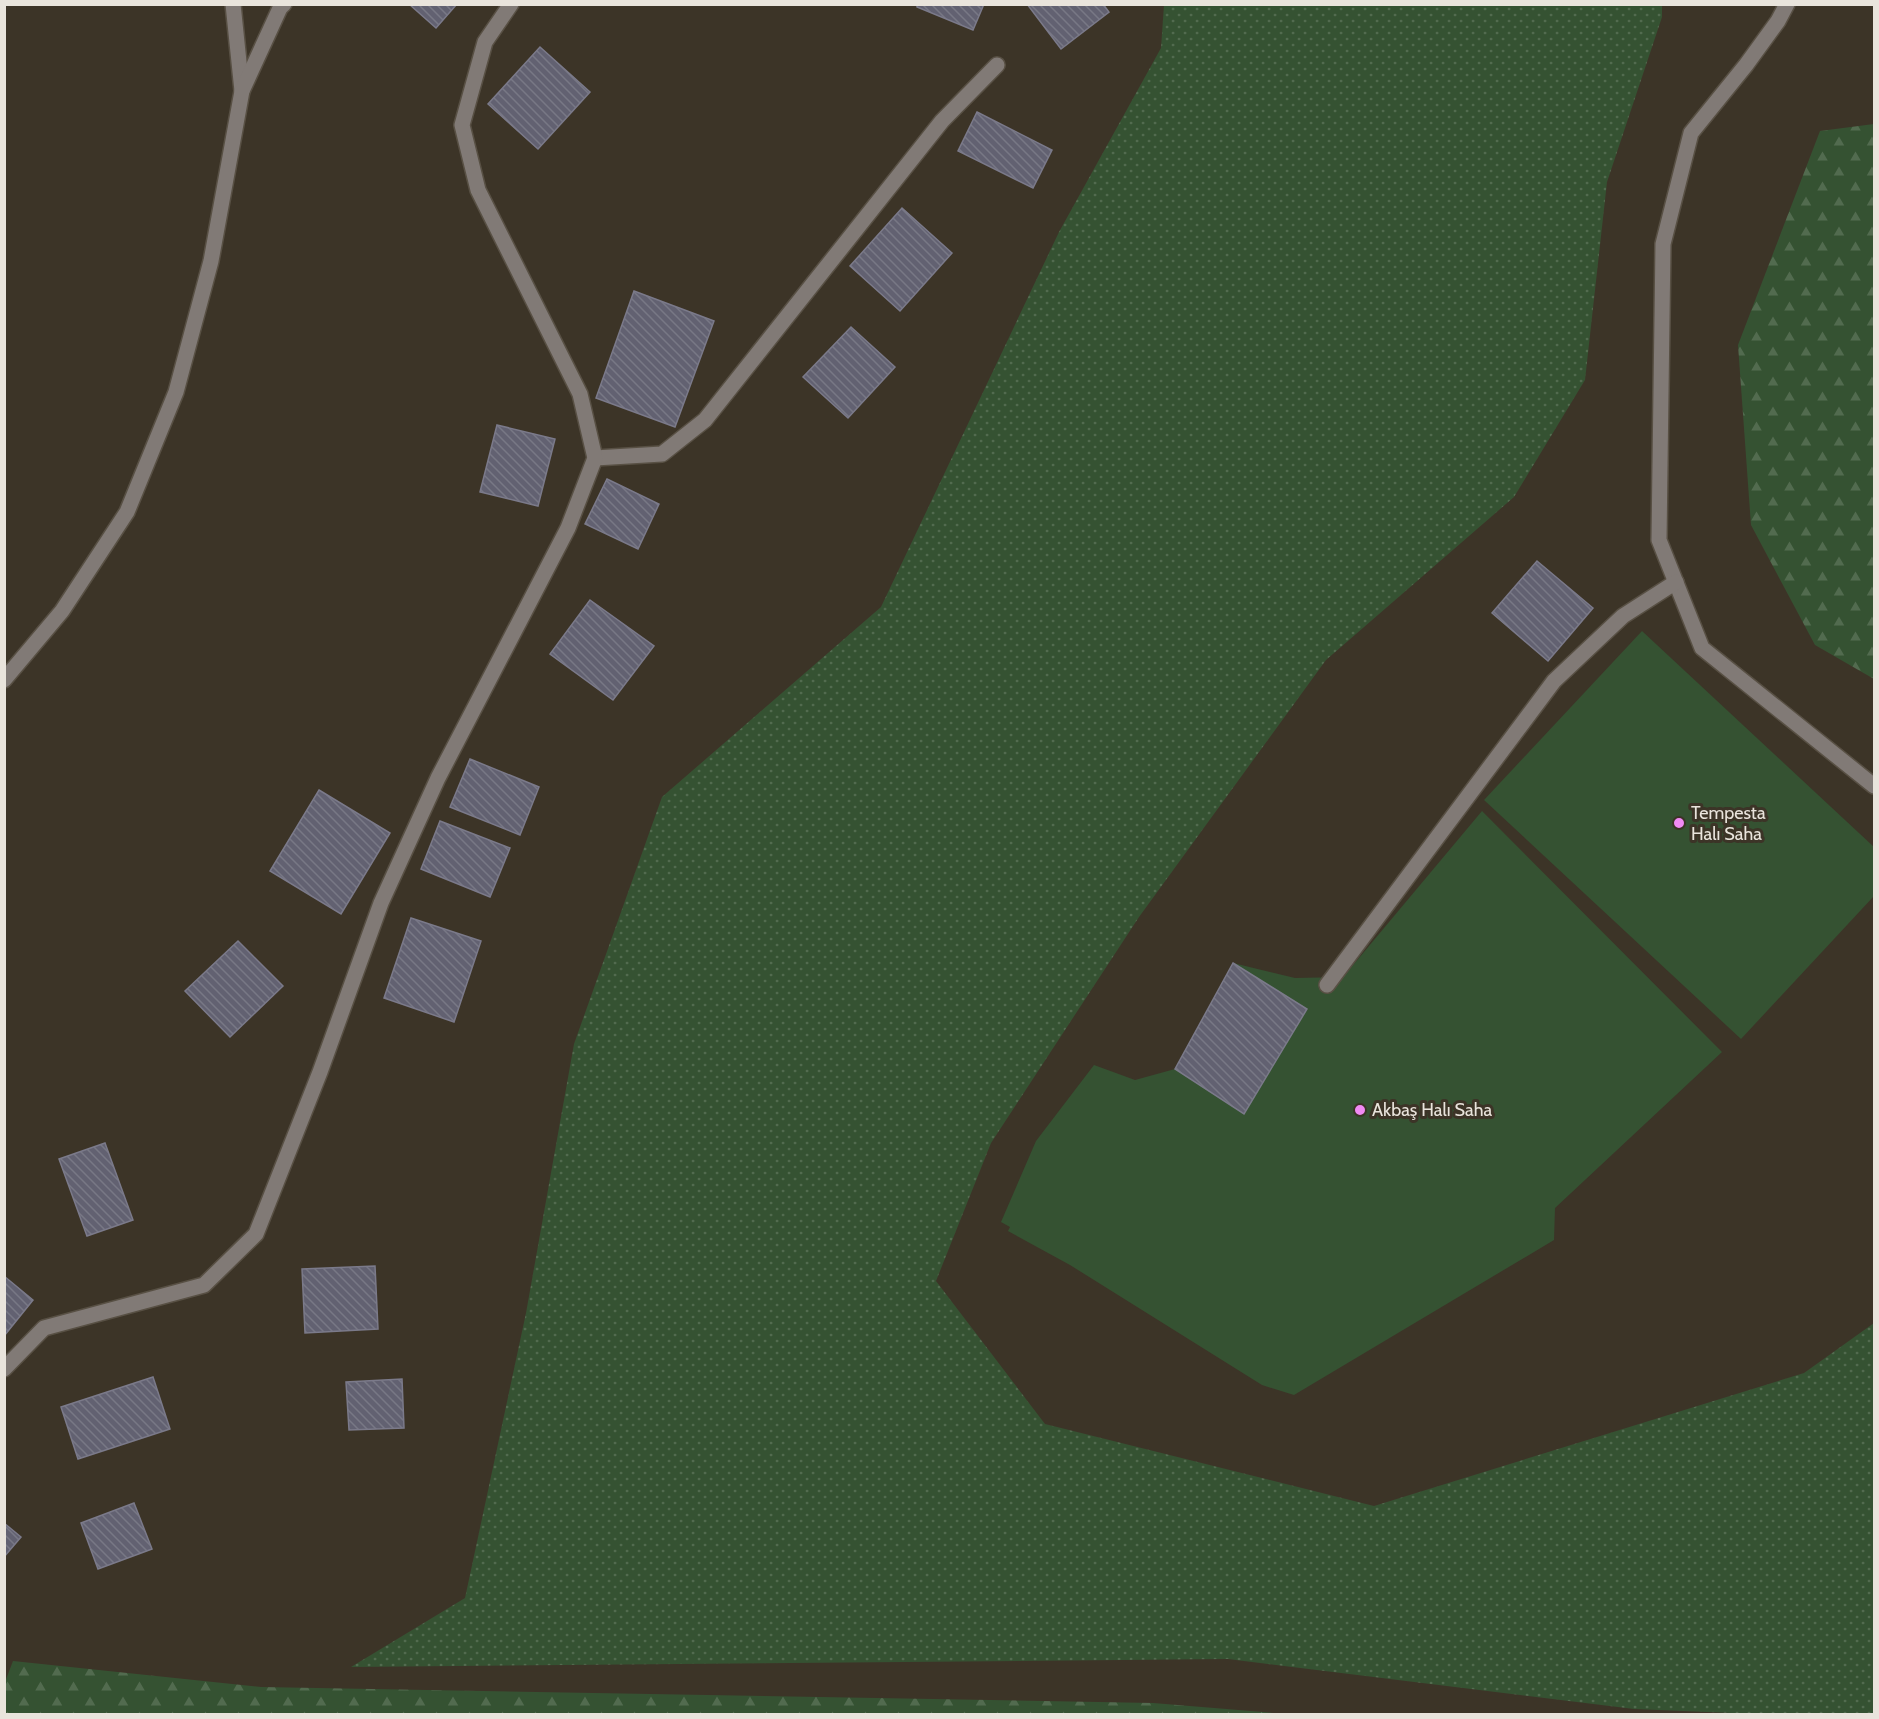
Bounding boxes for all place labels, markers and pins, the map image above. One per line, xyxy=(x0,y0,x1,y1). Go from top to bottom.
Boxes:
place label: Tempesta Halı Saha xyxy=(1691,802,1766,845)
marker: Tempesta Halı Saha xyxy=(1672,816,1686,830)
place label: Akbaş Halı Saha xyxy=(1372,1099,1492,1121)
marker: Akbaş Halı Saha xyxy=(1353,1103,1367,1117)

